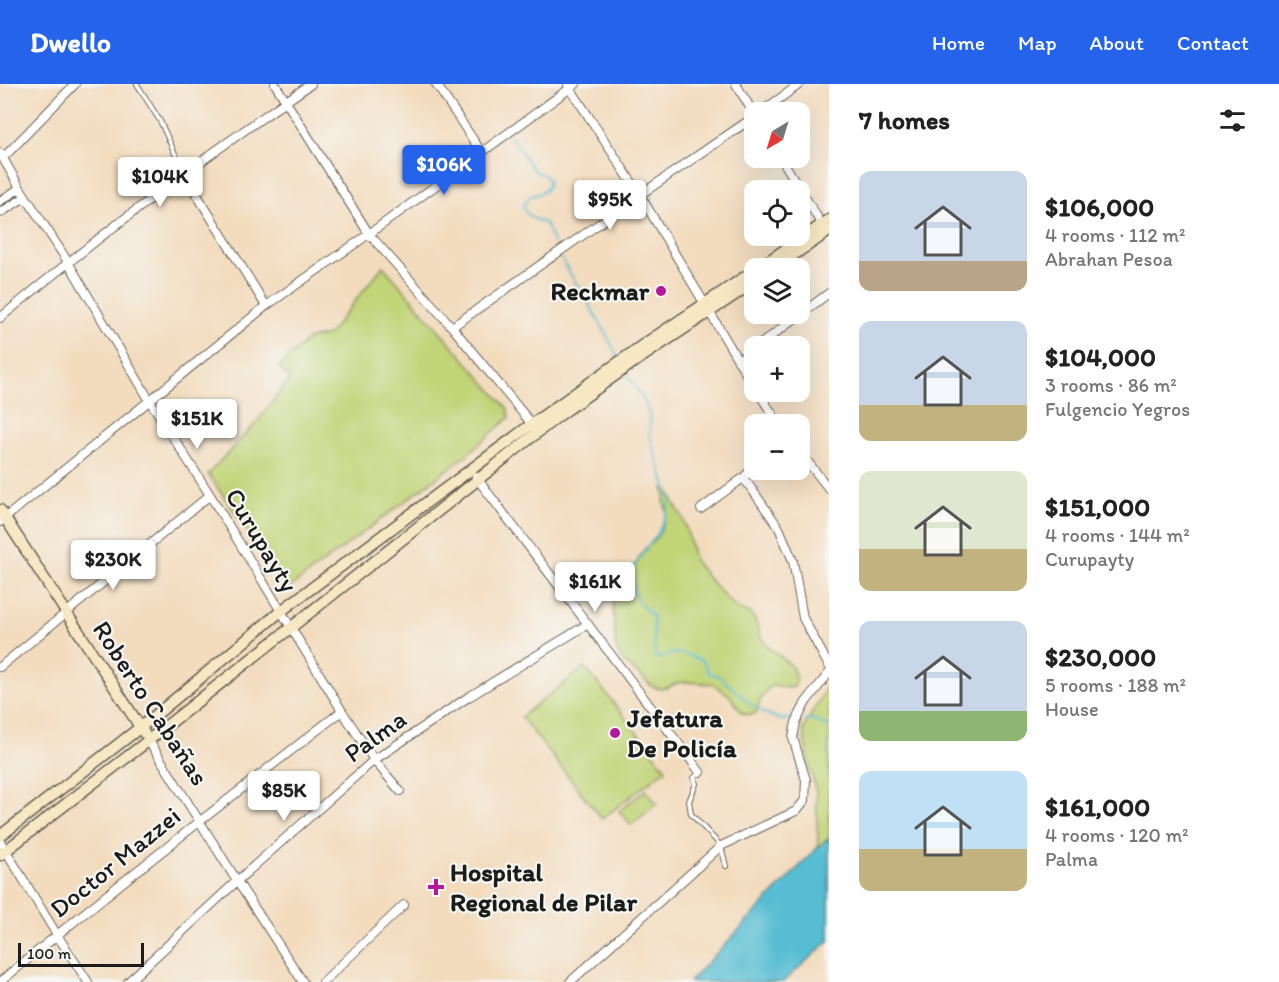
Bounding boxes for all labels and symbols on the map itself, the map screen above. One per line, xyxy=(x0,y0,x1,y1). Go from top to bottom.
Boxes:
north arrow xyxy=(744,102,810,168)
pin: $106K xyxy=(402,145,486,196)
pin: $104K xyxy=(118,157,202,208)
pin: $95K xyxy=(574,180,646,231)
place label: Reckmar xyxy=(551,275,650,307)
marker: Reckmar xyxy=(654,284,668,298)
pin: $151K xyxy=(155,399,239,450)
street label: Curupayty xyxy=(218,482,306,598)
pin: $230K xyxy=(71,540,155,591)
pin: $161K xyxy=(553,562,637,613)
street label: Roberto Cabañas xyxy=(86,615,216,791)
place label: Jefatura De Policía xyxy=(626,702,737,764)
street label: Palma xyxy=(338,703,412,769)
marker: Jefatura De Policía xyxy=(608,726,622,740)
pin: $85K xyxy=(248,771,320,822)
street label: Doctor Mazzei xyxy=(43,800,187,924)
place label: Hospital Regional de Pilar xyxy=(450,856,638,918)
marker: Hospital Regional de Pilar xyxy=(427,878,445,896)
scale bar xyxy=(18,940,144,968)

